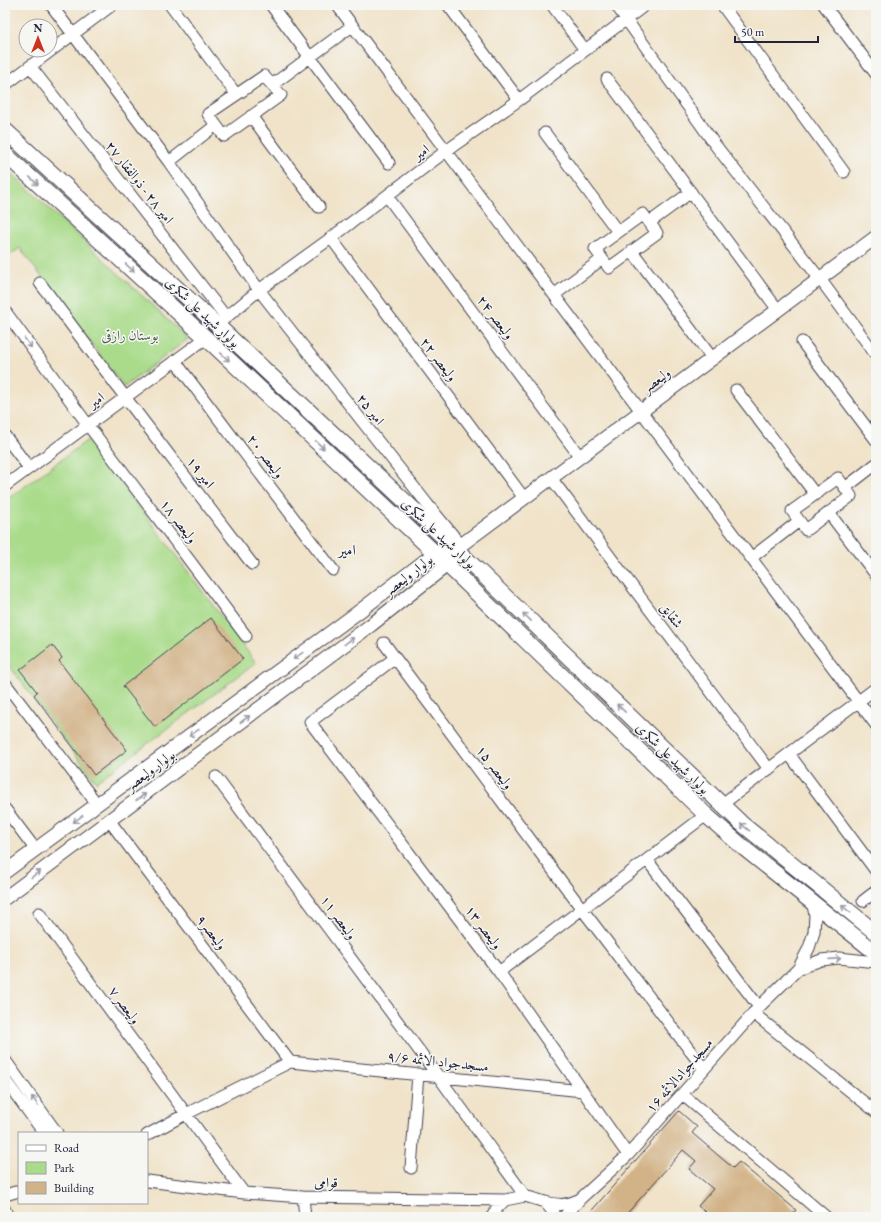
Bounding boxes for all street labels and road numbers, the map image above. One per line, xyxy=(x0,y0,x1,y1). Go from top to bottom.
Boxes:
street label: امیر ۲۸ - ذوالفقار ۲۷ xyxy=(102,137,178,227)
street label: امیر xyxy=(408,140,433,165)
street label: بولوار شهید علی شکری xyxy=(161,273,244,352)
street label: ولیعصر ۲۴ xyxy=(473,291,518,343)
street label: ولیعصر ۲۲ xyxy=(416,333,461,385)
street label: ولیعصر xyxy=(636,363,675,399)
street label: امیر xyxy=(83,388,108,413)
street label: امیر ۲۵ xyxy=(353,390,389,428)
street label: ولیعصر ۲۰ xyxy=(243,430,288,482)
street label: امیر ۱۹ xyxy=(183,452,219,492)
street label: بولوار شهید علی شکری xyxy=(397,494,480,573)
street label: ولیعصر ۱۸ xyxy=(156,495,201,547)
street label: بولوار ولیعصر xyxy=(378,550,437,602)
street label: شقایق xyxy=(657,599,688,631)
street label: بولوار شهید علی شکری xyxy=(632,718,714,799)
street label: ولیعصر ۱۵ xyxy=(472,741,517,793)
street label: بولوار ولیعصر xyxy=(120,745,179,797)
street label: ولیعصر ۱۱ xyxy=(316,891,361,943)
street label: ولیعصر ۱۳ xyxy=(461,901,506,953)
street label: ولیعصر۹ xyxy=(192,911,231,954)
street label: ولیعصر ۷ xyxy=(104,983,145,1028)
street label: مسجدجوادالائمه ۱۶ xyxy=(642,1034,716,1116)
street label: مسجدجواد الائمه ۹/۶ xyxy=(386,1047,490,1075)
street label: قوامی xyxy=(314,1173,338,1191)

